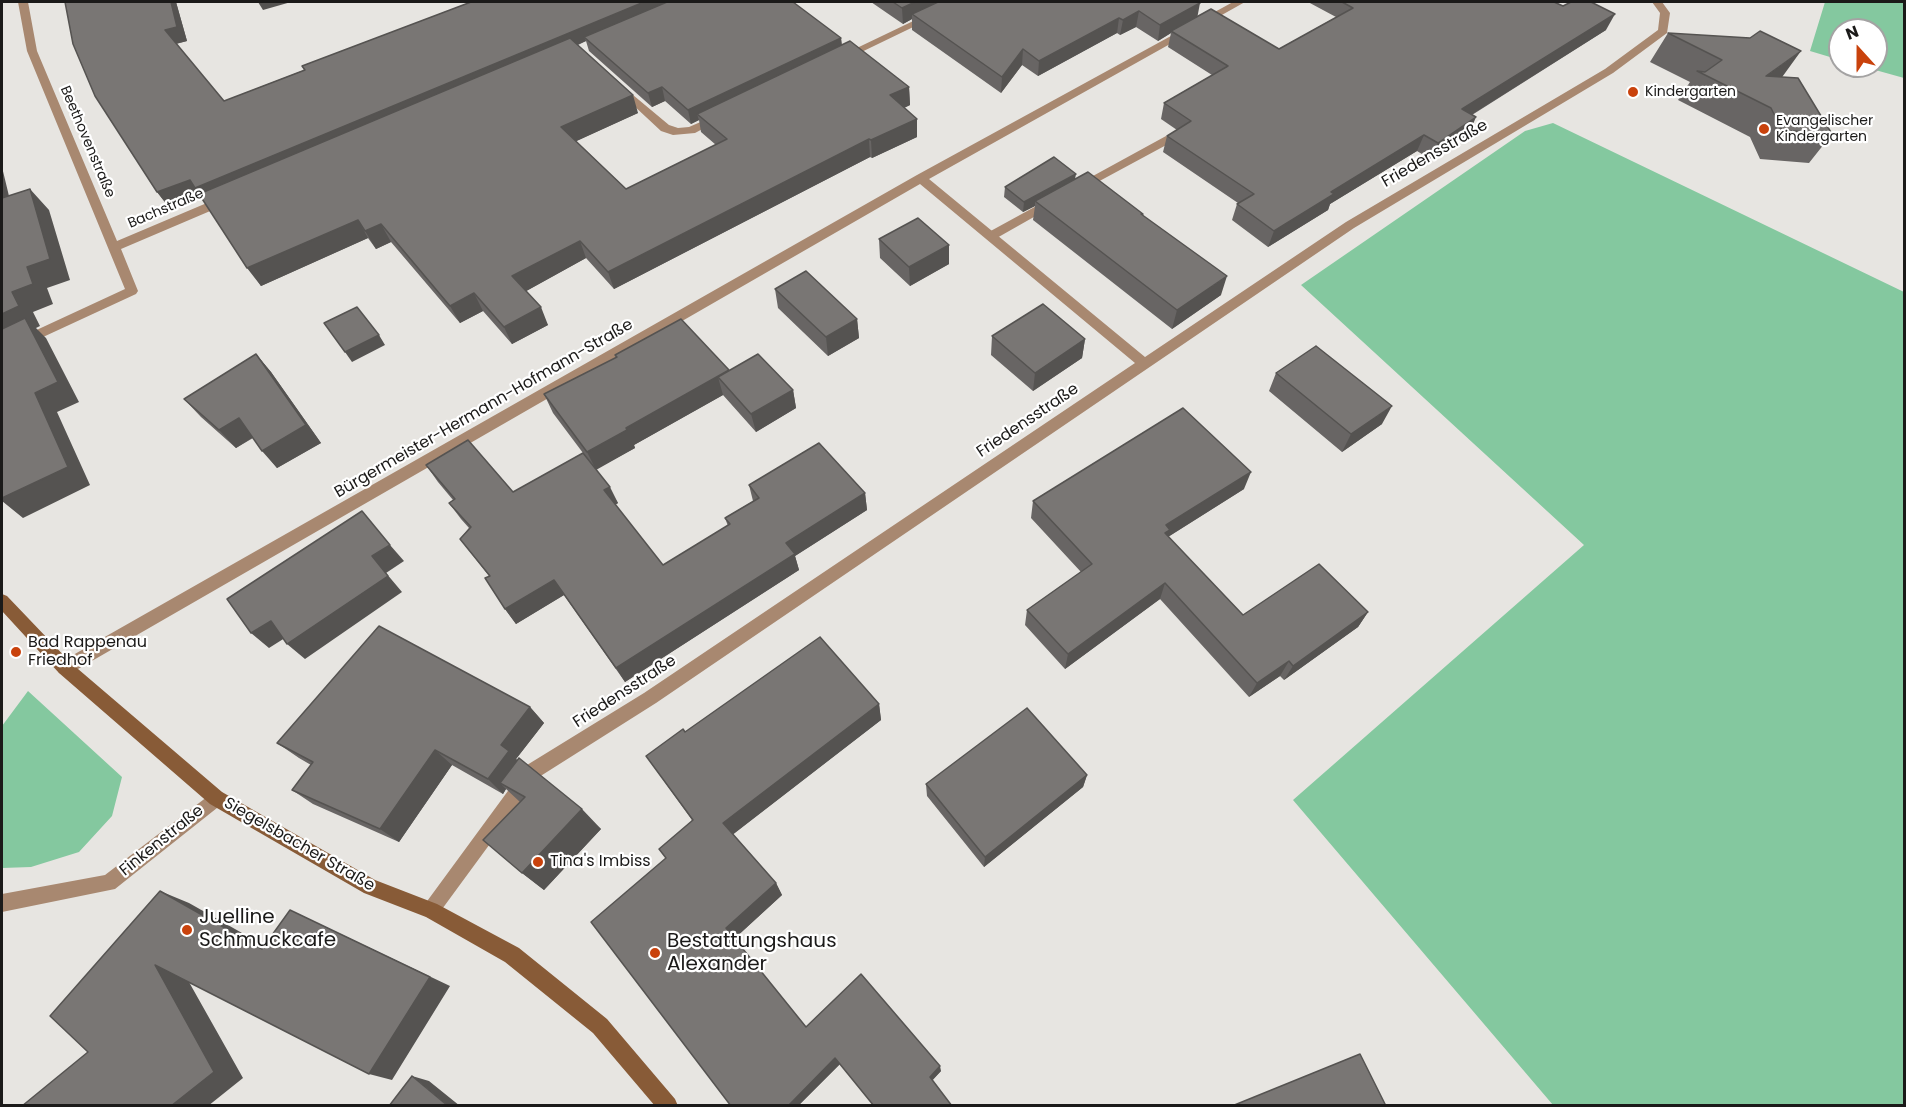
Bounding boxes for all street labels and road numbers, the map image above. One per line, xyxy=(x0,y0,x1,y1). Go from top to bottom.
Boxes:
street label: Beethovenstraße xyxy=(56,84,118,200)
street label: Friedensstraße xyxy=(1379,116,1491,192)
street label: Bachstraße xyxy=(126,185,206,233)
street label: Bürgermeister-Hermann-Hofmann-Straße xyxy=(331,315,637,503)
street label: Friedensstraße xyxy=(973,380,1083,462)
street label: Friedensstraße xyxy=(570,652,680,732)
street label: Siegelsbacher Straße xyxy=(220,794,378,896)
street label: Finkenstraße xyxy=(116,801,208,881)

